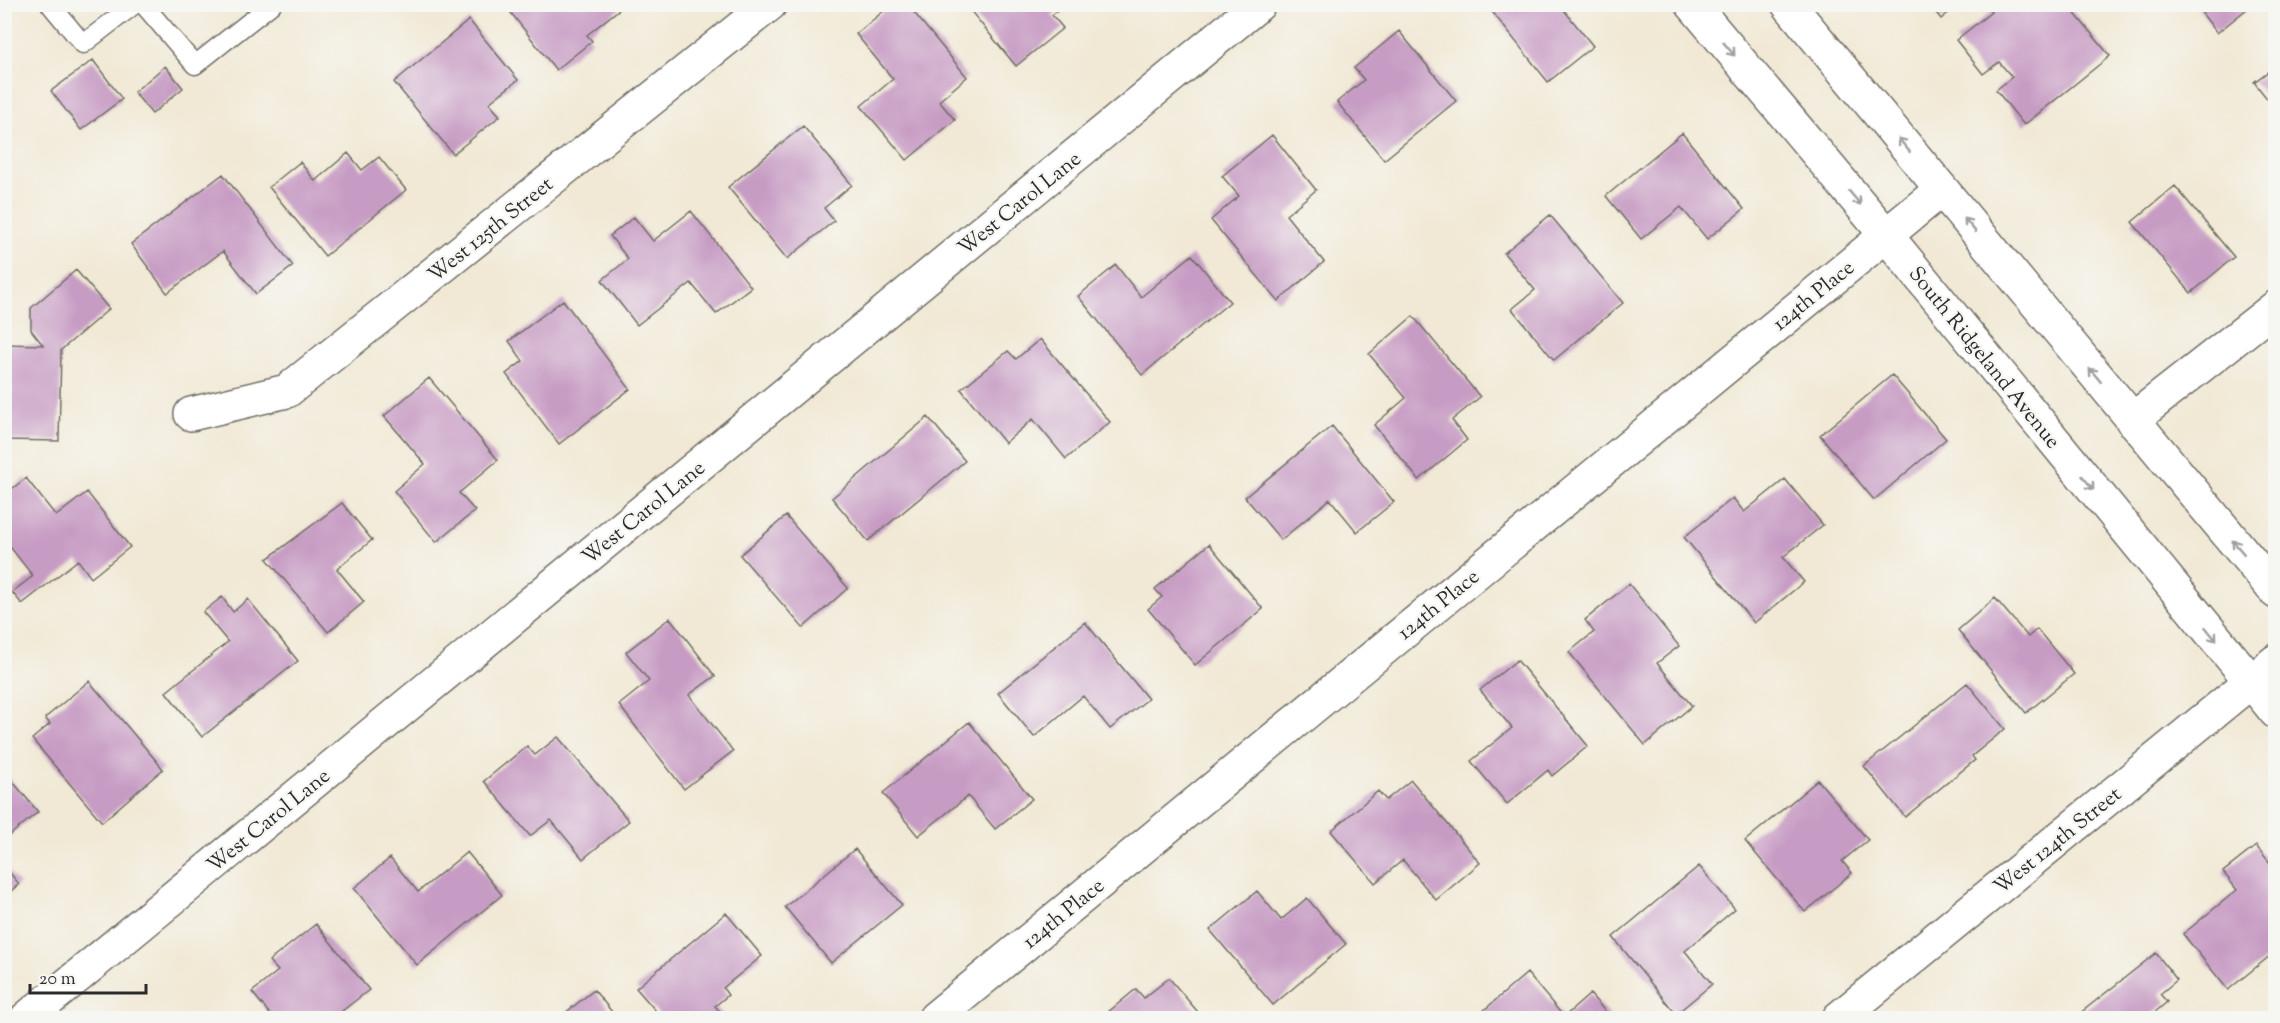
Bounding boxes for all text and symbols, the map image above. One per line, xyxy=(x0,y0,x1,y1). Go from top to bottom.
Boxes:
one-way arrow xyxy=(1723,41,1736,57)
one-way arrow xyxy=(1897,138,1911,153)
street label: West Carol Lane xyxy=(952,145,1088,264)
street label: West 125th Street xyxy=(422,171,560,290)
one-way arrow xyxy=(1848,190,1862,205)
one-way arrow xyxy=(1964,217,1977,233)
street label: 124th Place xyxy=(1767,254,1862,339)
street label: South Ridgeland Avenue xyxy=(1900,261,2066,456)
one-way arrow xyxy=(2088,368,2102,383)
street label: West Carol Lane xyxy=(576,454,712,573)
one-way arrow xyxy=(2081,475,2095,490)
one-way arrow xyxy=(2231,540,2245,555)
street label: 124th Place xyxy=(1392,563,1487,648)
one-way arrow xyxy=(2205,626,2218,642)
street label: West Carol Lane xyxy=(201,762,337,881)
street label: West 124th Street xyxy=(1988,781,2129,902)
street label: 124th Place xyxy=(1017,872,1112,957)
scale bar xyxy=(30,957,146,995)
text: 20 m xyxy=(39,967,76,993)

